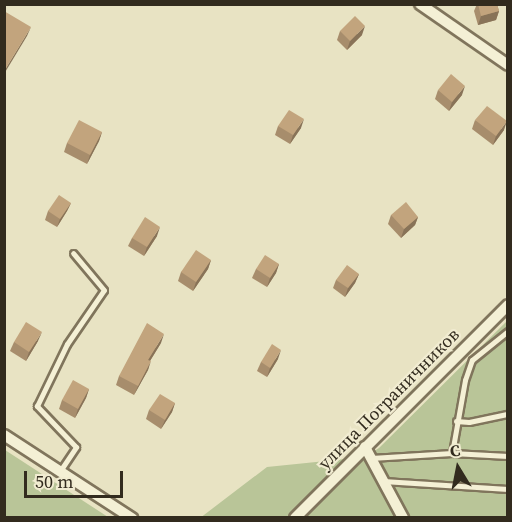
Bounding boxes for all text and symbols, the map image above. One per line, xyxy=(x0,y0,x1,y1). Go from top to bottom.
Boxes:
street label: улица Пограничников xyxy=(314,324,464,474)
north arrow xyxy=(428,438,488,498)
text: С xyxy=(448,439,462,462)
scale bar xyxy=(27,459,126,497)
text: 50 m xyxy=(35,469,73,494)

